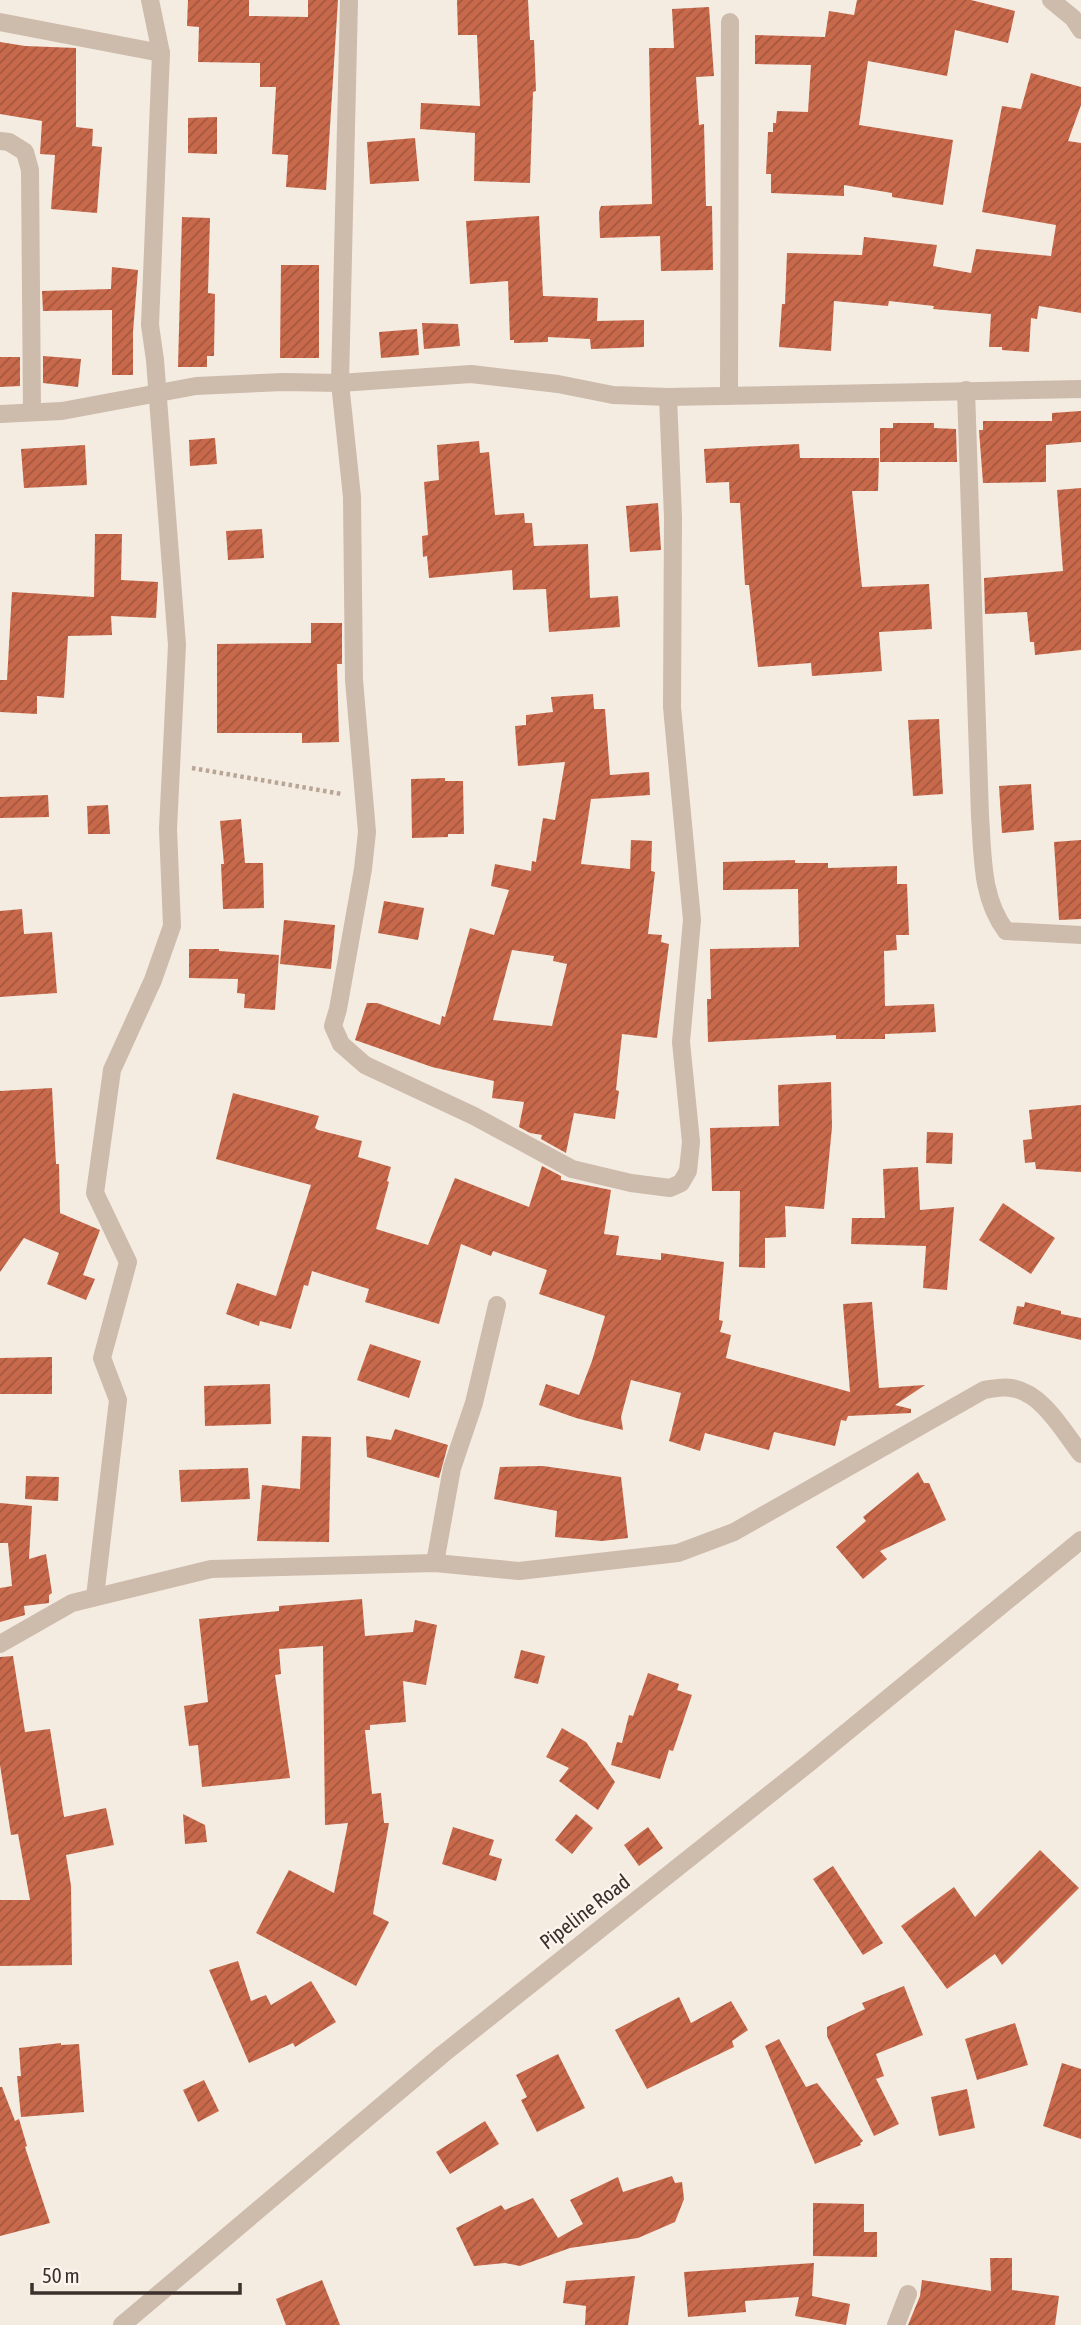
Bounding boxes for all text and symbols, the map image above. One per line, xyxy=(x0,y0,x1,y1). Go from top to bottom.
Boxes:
street label: Pipeline Road xyxy=(535,1869,634,1954)
scale bar xyxy=(32,2252,240,2296)
text: 50 m xyxy=(42,2263,80,2287)

